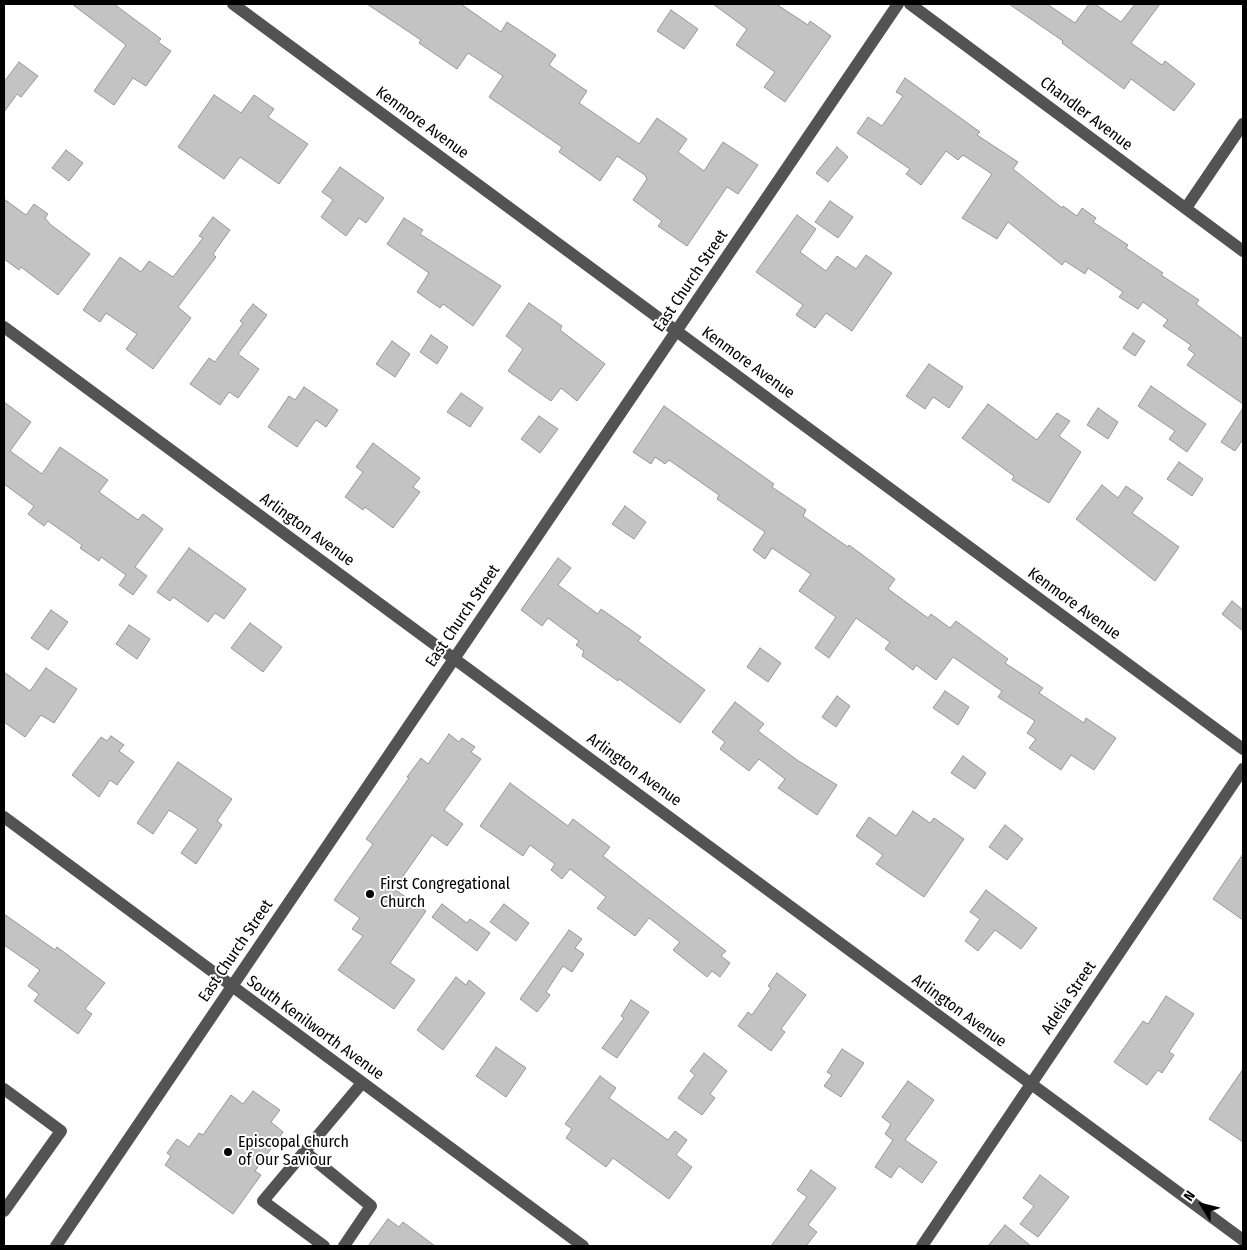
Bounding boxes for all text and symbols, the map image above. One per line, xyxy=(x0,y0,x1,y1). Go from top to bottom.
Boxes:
street label: Chandler Avenue xyxy=(1036,73,1136,155)
street label: Kenmore Avenue xyxy=(372,83,472,163)
street label: East Church Street xyxy=(650,226,732,336)
street label: Kenmore Avenue xyxy=(698,323,798,403)
street label: Arlington Avenue xyxy=(256,489,358,571)
street label: East Church Street xyxy=(422,561,504,671)
street label: Kenmore Avenue xyxy=(1024,564,1124,644)
street label: Arlington Avenue xyxy=(583,729,685,811)
place label: First Congregational Church xyxy=(380,875,510,913)
marker: First Congregational Church xyxy=(364,888,376,900)
street label: East Church Street xyxy=(195,896,277,1006)
street label: Adelia Street xyxy=(1038,958,1100,1038)
street label: Arlington Avenue xyxy=(908,970,1010,1052)
street label: South Kenilworth Avenue xyxy=(243,972,387,1084)
place label: Episcopal Church of Our Saviour xyxy=(238,1133,349,1171)
marker: Episcopal Church of Our Saviour xyxy=(222,1146,234,1158)
north arrow xyxy=(1177,1180,1227,1230)
text: N xyxy=(1180,1188,1199,1204)

